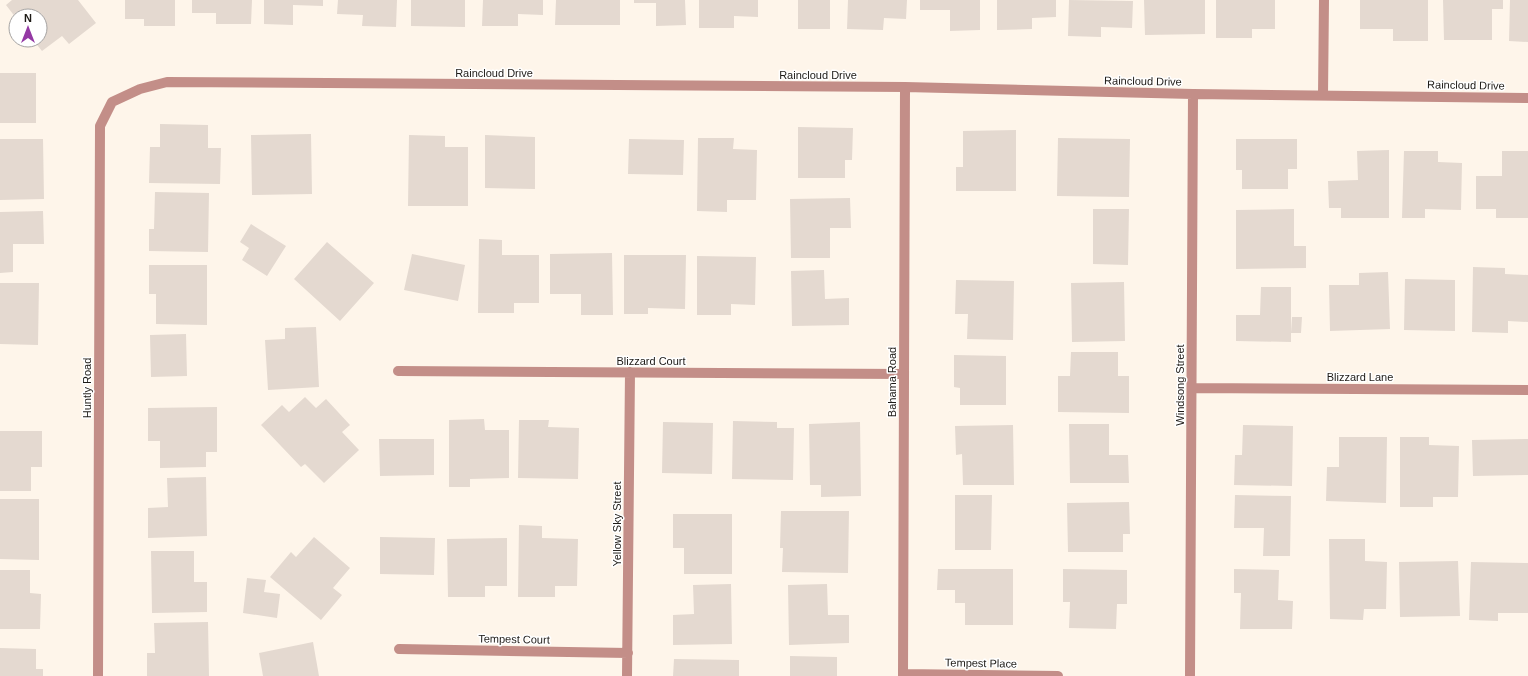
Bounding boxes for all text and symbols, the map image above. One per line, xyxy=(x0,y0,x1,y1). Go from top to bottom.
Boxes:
north arrow xyxy=(8,8,48,48)
text: N xyxy=(24,12,32,24)
street label: Raincloud Drive xyxy=(455,67,533,79)
street label: Raincloud Drive xyxy=(779,69,857,81)
street label: Raincloud Drive xyxy=(1104,74,1182,88)
street label: Raincloud Drive xyxy=(1427,78,1505,92)
street label: Windsong Street xyxy=(1174,344,1186,426)
street label: Bahama Road xyxy=(886,347,898,417)
street label: Blizzard Court xyxy=(616,355,686,367)
street label: Huntly Road xyxy=(81,358,93,418)
street label: Blizzard Lane xyxy=(1327,371,1393,383)
street label: Yellow Sky Street xyxy=(611,481,623,567)
street label: Tempest Court xyxy=(478,632,550,646)
street label: Tempest Place xyxy=(945,656,1017,670)

